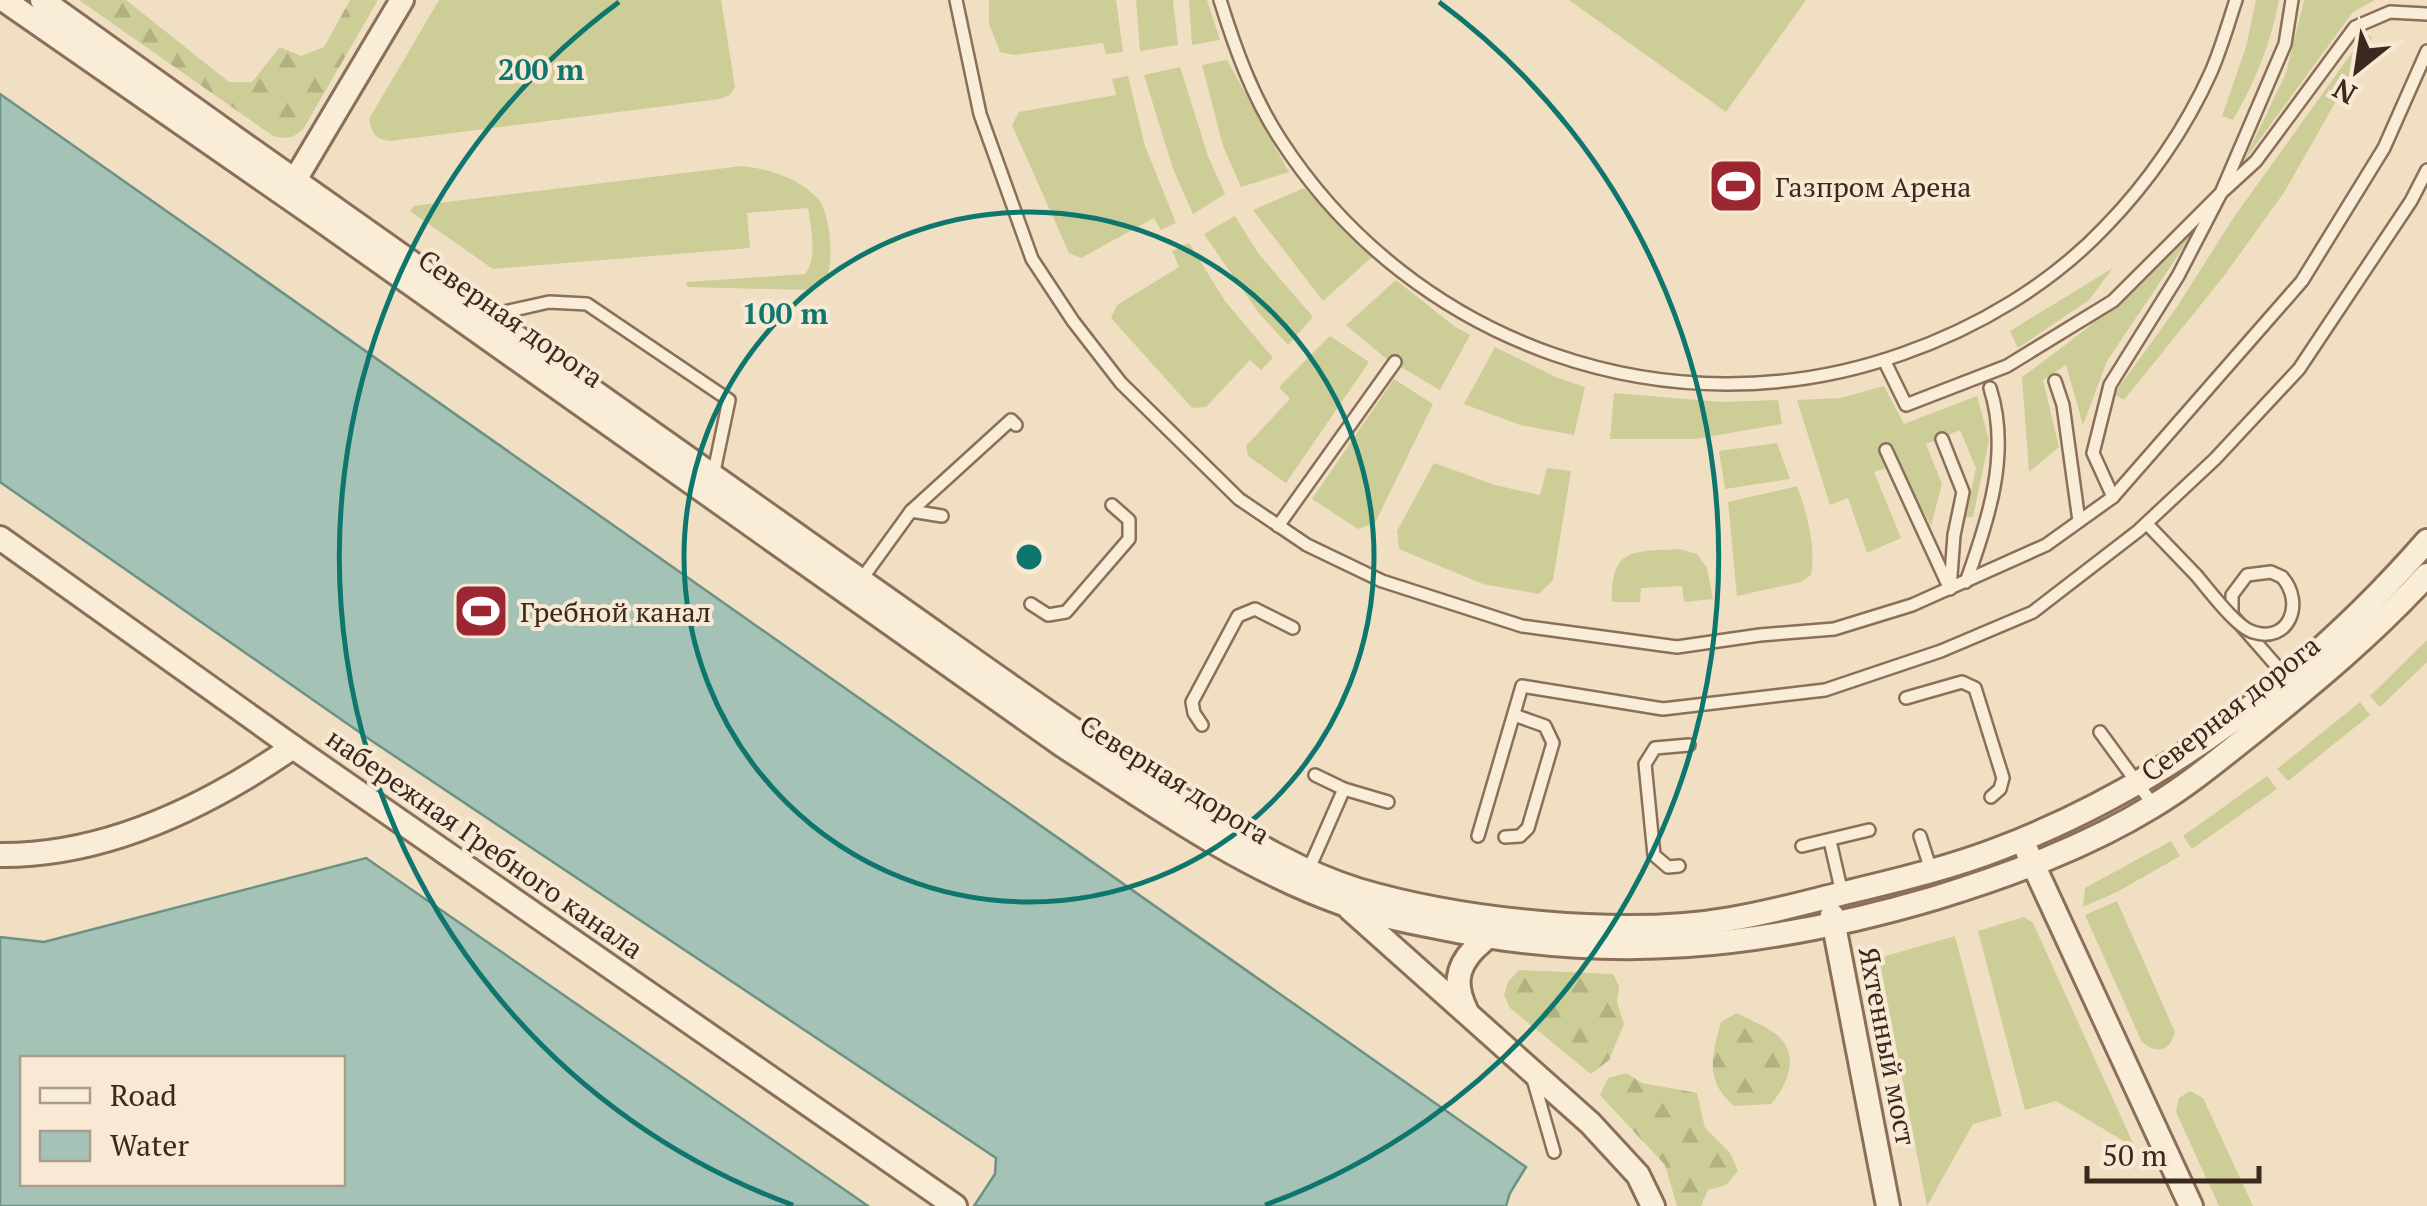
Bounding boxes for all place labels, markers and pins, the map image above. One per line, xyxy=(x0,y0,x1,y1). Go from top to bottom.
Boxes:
sports icon: Газпром Арена xyxy=(1706,156,1766,216)
place label: Газпром Арена xyxy=(1775,168,1972,205)
centre of rings xyxy=(1011,539,1047,575)
sports icon: Гребной канал xyxy=(451,581,511,641)
place label: Гребной канал xyxy=(520,593,711,630)

